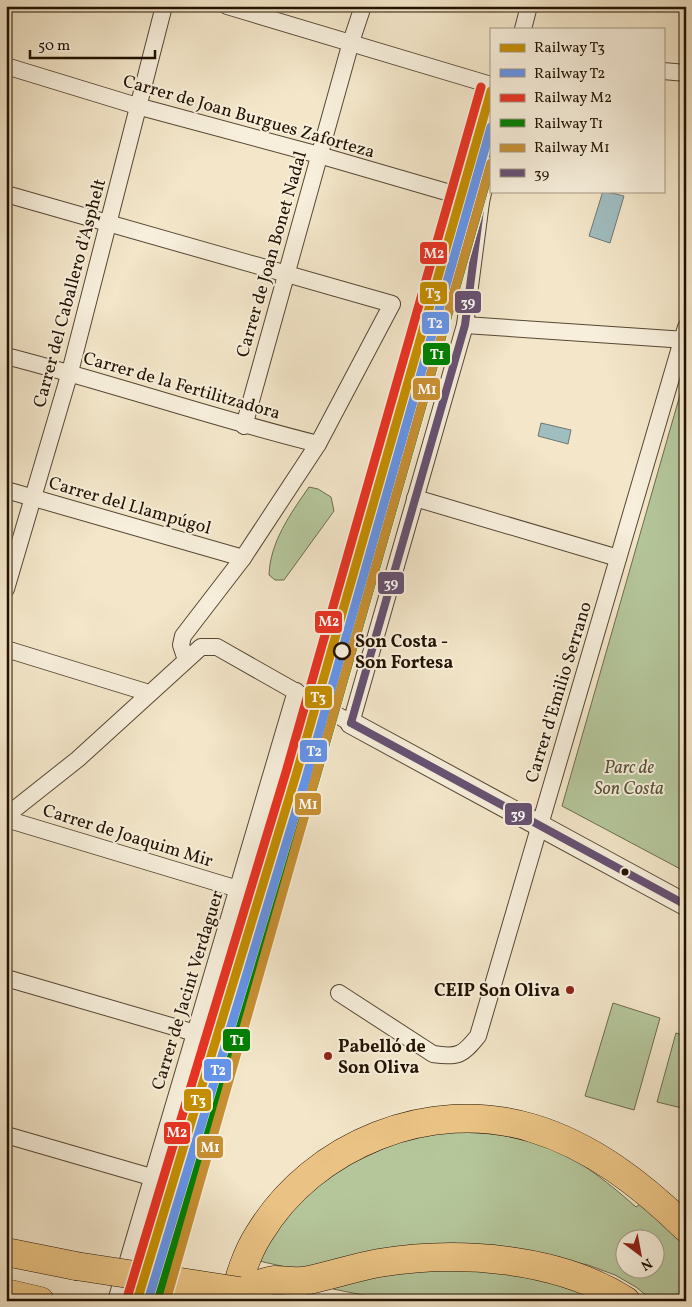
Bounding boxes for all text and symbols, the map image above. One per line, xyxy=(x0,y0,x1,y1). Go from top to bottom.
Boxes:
scale bar xyxy=(30,28,155,60)
legend xyxy=(490,28,664,192)
text: 50 m xyxy=(38,36,70,57)
text: Railway T3 xyxy=(534,38,605,59)
text: Railway T2 xyxy=(534,64,605,85)
street label: Carrer de Joan Burgues Zaforteza xyxy=(120,69,377,165)
text: Railway M2 xyxy=(534,88,612,109)
text: Railway T1 xyxy=(534,114,603,135)
text: Railway M1 xyxy=(534,138,610,159)
street label: Carrer de Joan Bonet Nadal xyxy=(231,148,314,360)
text: 39 xyxy=(534,164,549,185)
street label: Carrer del Caballero d'Asphelt xyxy=(28,176,113,411)
line badge: M2 xyxy=(419,241,448,265)
text: M2 xyxy=(424,245,444,264)
line badge: T3 xyxy=(419,281,448,305)
text: T3 xyxy=(425,285,441,304)
line badge: 39 xyxy=(454,290,482,314)
text: 39 xyxy=(461,294,476,313)
line badge: T2 xyxy=(421,311,450,335)
text: T2 xyxy=(427,315,443,334)
line badge: T1 xyxy=(422,342,451,366)
street label: Carrer de la Fertilitzadora xyxy=(80,346,283,427)
text: T1 xyxy=(430,346,444,365)
line badge: M1 xyxy=(412,377,441,401)
text: M1 xyxy=(417,381,437,400)
street label: Carrer del Llampúgol xyxy=(45,471,214,542)
line badge: 39 xyxy=(377,571,405,595)
text: 39 xyxy=(384,575,399,594)
street label: Carrer d'Emilio Serrano xyxy=(520,599,599,786)
line badge: M2 xyxy=(314,610,343,634)
text: M2 xyxy=(319,613,339,632)
place label: Son Costa - Son Fortesa xyxy=(355,630,453,676)
marker: Son Costa - Son Fortesa xyxy=(333,642,351,660)
line badge: T3 xyxy=(304,685,333,709)
text: T3 xyxy=(310,689,326,708)
line badge: T2 xyxy=(299,739,328,763)
text: T2 xyxy=(306,743,322,762)
park label: Parc de Son Costa xyxy=(594,756,664,802)
line badge: M1 xyxy=(294,792,322,816)
text: M1 xyxy=(298,796,318,815)
street label: Carrer de Joaquim Mir xyxy=(39,799,216,874)
line badge: 39 xyxy=(504,802,533,826)
text: 39 xyxy=(511,806,526,825)
unlabelled marker xyxy=(620,867,630,877)
street label: Carrer de Jacint Verdaguer xyxy=(146,887,231,1093)
place label: CEIP Son Oliva xyxy=(434,979,560,1004)
marker: CEIP Son Oliva xyxy=(564,984,576,996)
line badge: T1 xyxy=(222,1028,251,1052)
text: T1 xyxy=(230,1032,244,1051)
place label: Pabelló de Son Oliva xyxy=(338,1035,426,1081)
marker: Pabelló de Son Oliva xyxy=(322,1050,334,1062)
line badge: T2 xyxy=(203,1058,232,1082)
text: T2 xyxy=(210,1062,226,1081)
line badge: T3 xyxy=(183,1088,212,1112)
text: T3 xyxy=(190,1092,206,1111)
line badge: M2 xyxy=(163,1121,191,1145)
text: M2 xyxy=(167,1124,187,1143)
line badge: M1 xyxy=(196,1135,224,1159)
text: M1 xyxy=(200,1139,220,1158)
north arrow xyxy=(614,1230,664,1280)
text: N xyxy=(637,1253,655,1275)

